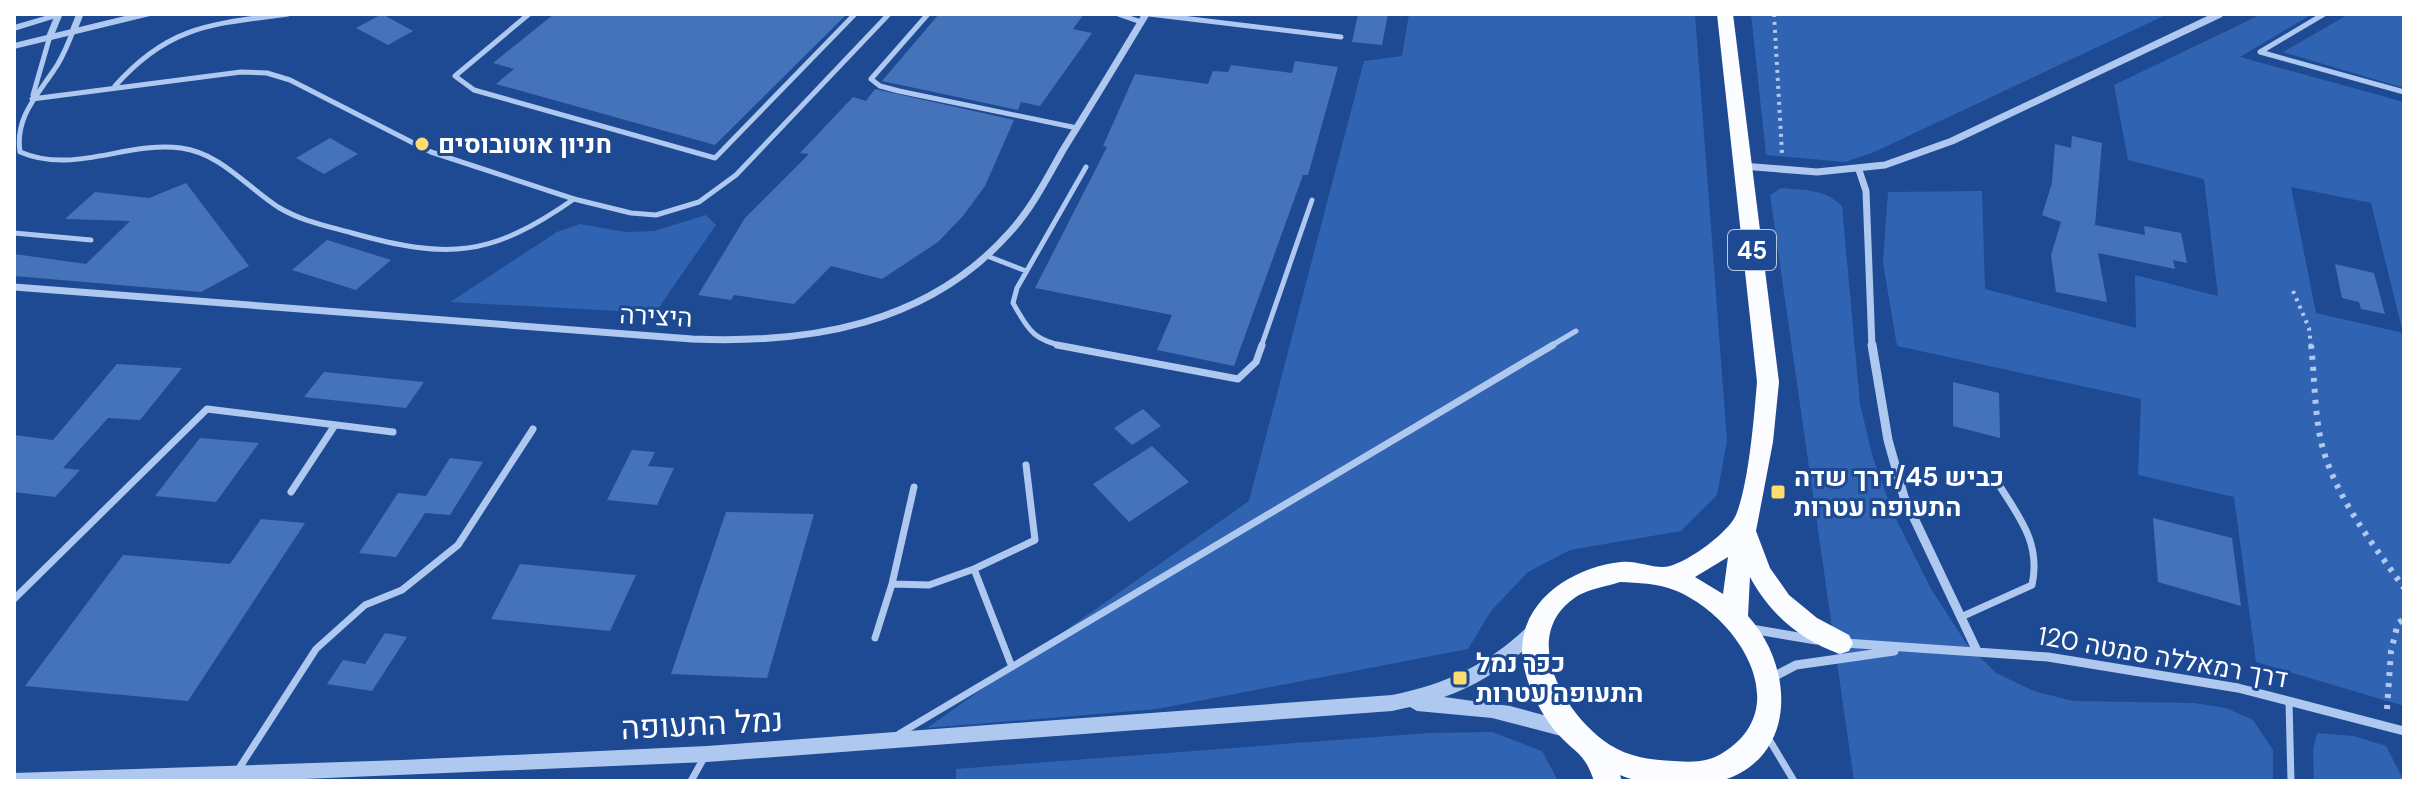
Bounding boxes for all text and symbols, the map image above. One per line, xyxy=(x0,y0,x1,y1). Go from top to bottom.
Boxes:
place label: חניון אוטובוסים xyxy=(438,127,612,161)
marker: חניון אוטובוסים xyxy=(413,135,431,153)
road number: 45 xyxy=(1728,230,1776,270)
street label: היצירה xyxy=(619,297,693,335)
place label: כביש 45/דרך שדה התעופה עטרות xyxy=(1794,460,2004,524)
marker: כביש 45/דרך שדה התעופה עטרות xyxy=(1769,483,1787,501)
street label: דרך רמאללה סמטה 120 xyxy=(2035,618,2291,696)
place label: ככר נמל התעופה עטרות xyxy=(1476,646,1643,710)
marker: ככר נמל התעופה עטרות xyxy=(1451,669,1469,687)
street label: נמל התעופה xyxy=(620,699,784,749)

